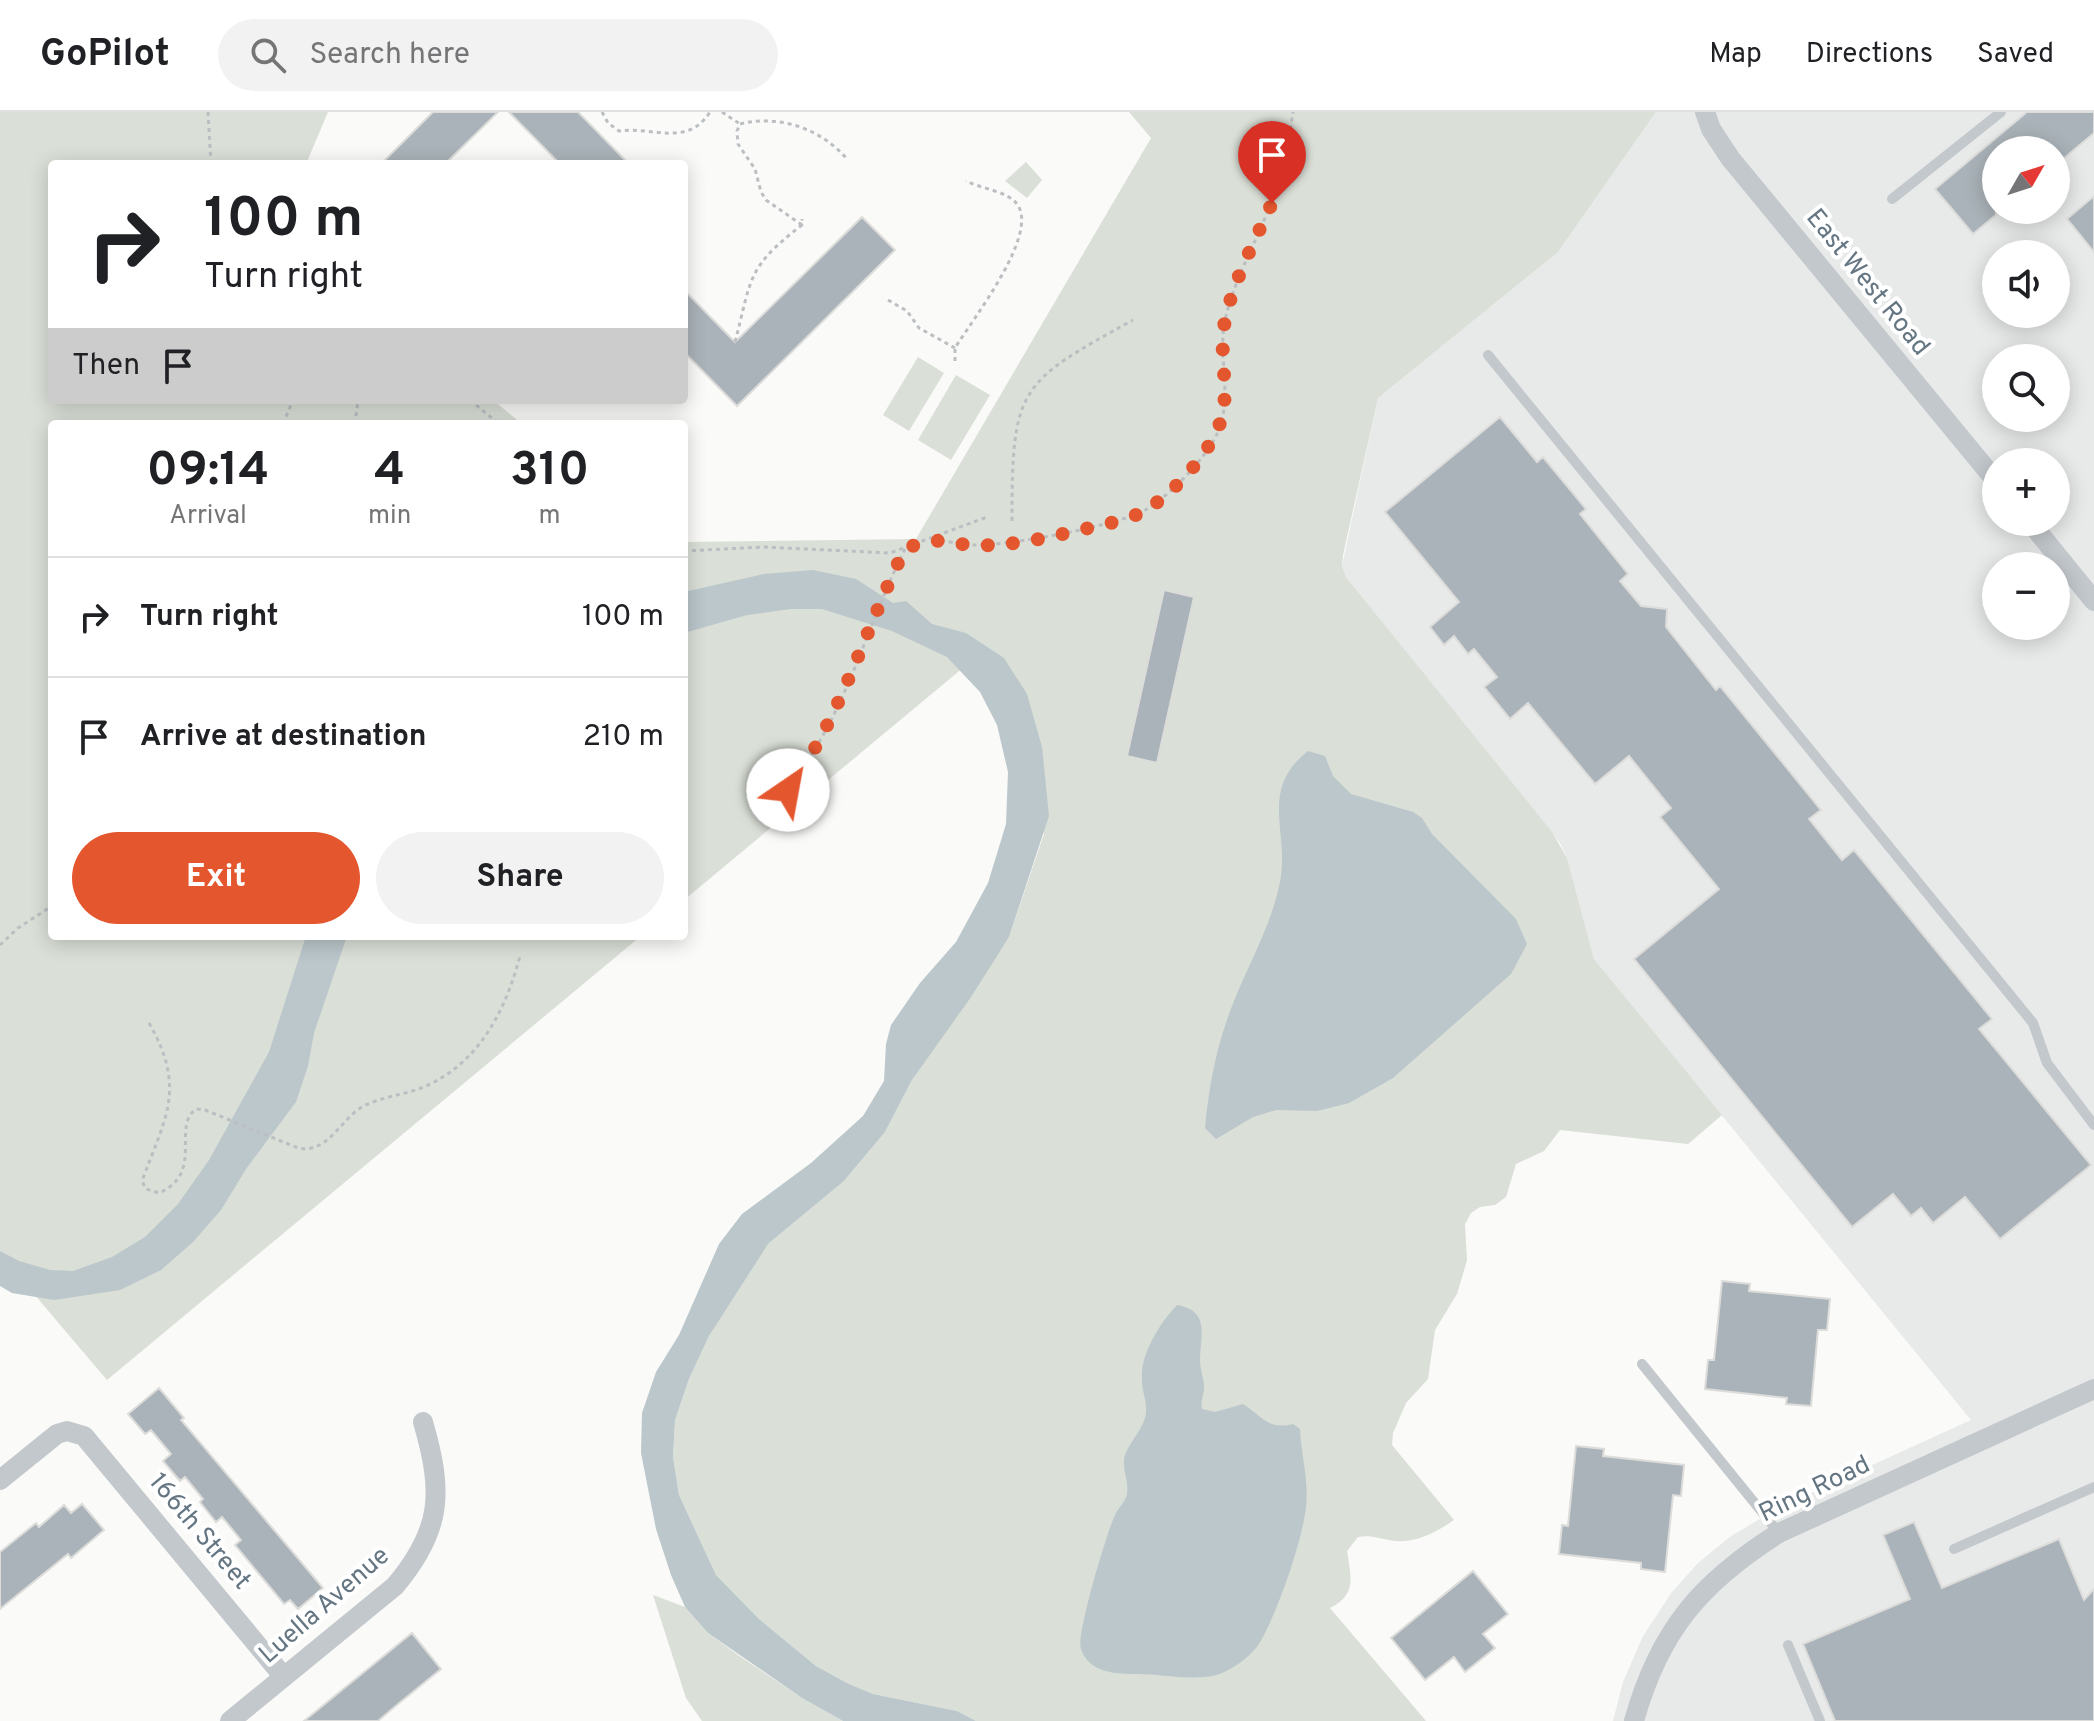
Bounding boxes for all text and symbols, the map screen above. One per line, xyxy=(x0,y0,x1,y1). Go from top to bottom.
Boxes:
search box xyxy=(218,19,778,91)
text: GoPilot xyxy=(40,31,170,80)
icon: search xyxy=(246,33,290,77)
text: Search here xyxy=(310,37,470,74)
text: Map xyxy=(1709,37,1762,73)
text: Directions xyxy=(1806,37,1933,73)
text: Saved xyxy=(1977,37,2054,73)
pin xyxy=(1238,121,1306,203)
icon: arrive xyxy=(1250,133,1294,177)
north arrow xyxy=(1982,136,2070,224)
map controls xyxy=(1982,136,2070,640)
text: 100 m xyxy=(204,186,363,256)
icon: right xyxy=(72,192,176,296)
street label: East West Road xyxy=(1798,203,1936,363)
button: sound xyxy=(1982,240,2070,328)
text: Turn right xyxy=(204,255,363,301)
icon: arrive xyxy=(156,344,200,388)
button: search xyxy=(1982,344,2070,432)
text: Then xyxy=(72,348,140,385)
text: 09:14 xyxy=(147,442,269,502)
text: 4 xyxy=(374,442,405,502)
text: 310 xyxy=(510,442,589,502)
button: + xyxy=(1982,448,2070,536)
text: Arrival xyxy=(169,500,247,533)
text: min xyxy=(368,500,411,533)
text: m xyxy=(539,500,561,533)
button: − xyxy=(1982,552,2070,640)
icon: right xyxy=(72,595,116,639)
text: Turn right xyxy=(140,599,278,636)
text: 100 m xyxy=(582,599,664,636)
icon: arrive xyxy=(72,715,116,759)
text: Arrive at destination xyxy=(140,719,426,756)
text: 210 m xyxy=(583,719,664,756)
position arrow xyxy=(746,748,830,832)
button: Exit xyxy=(72,832,360,924)
button: Share xyxy=(376,832,664,924)
street label: Ring Road xyxy=(1754,1449,1876,1531)
street label: 166th Street xyxy=(141,1467,257,1597)
street label: Luella Avenue xyxy=(253,1540,397,1672)

